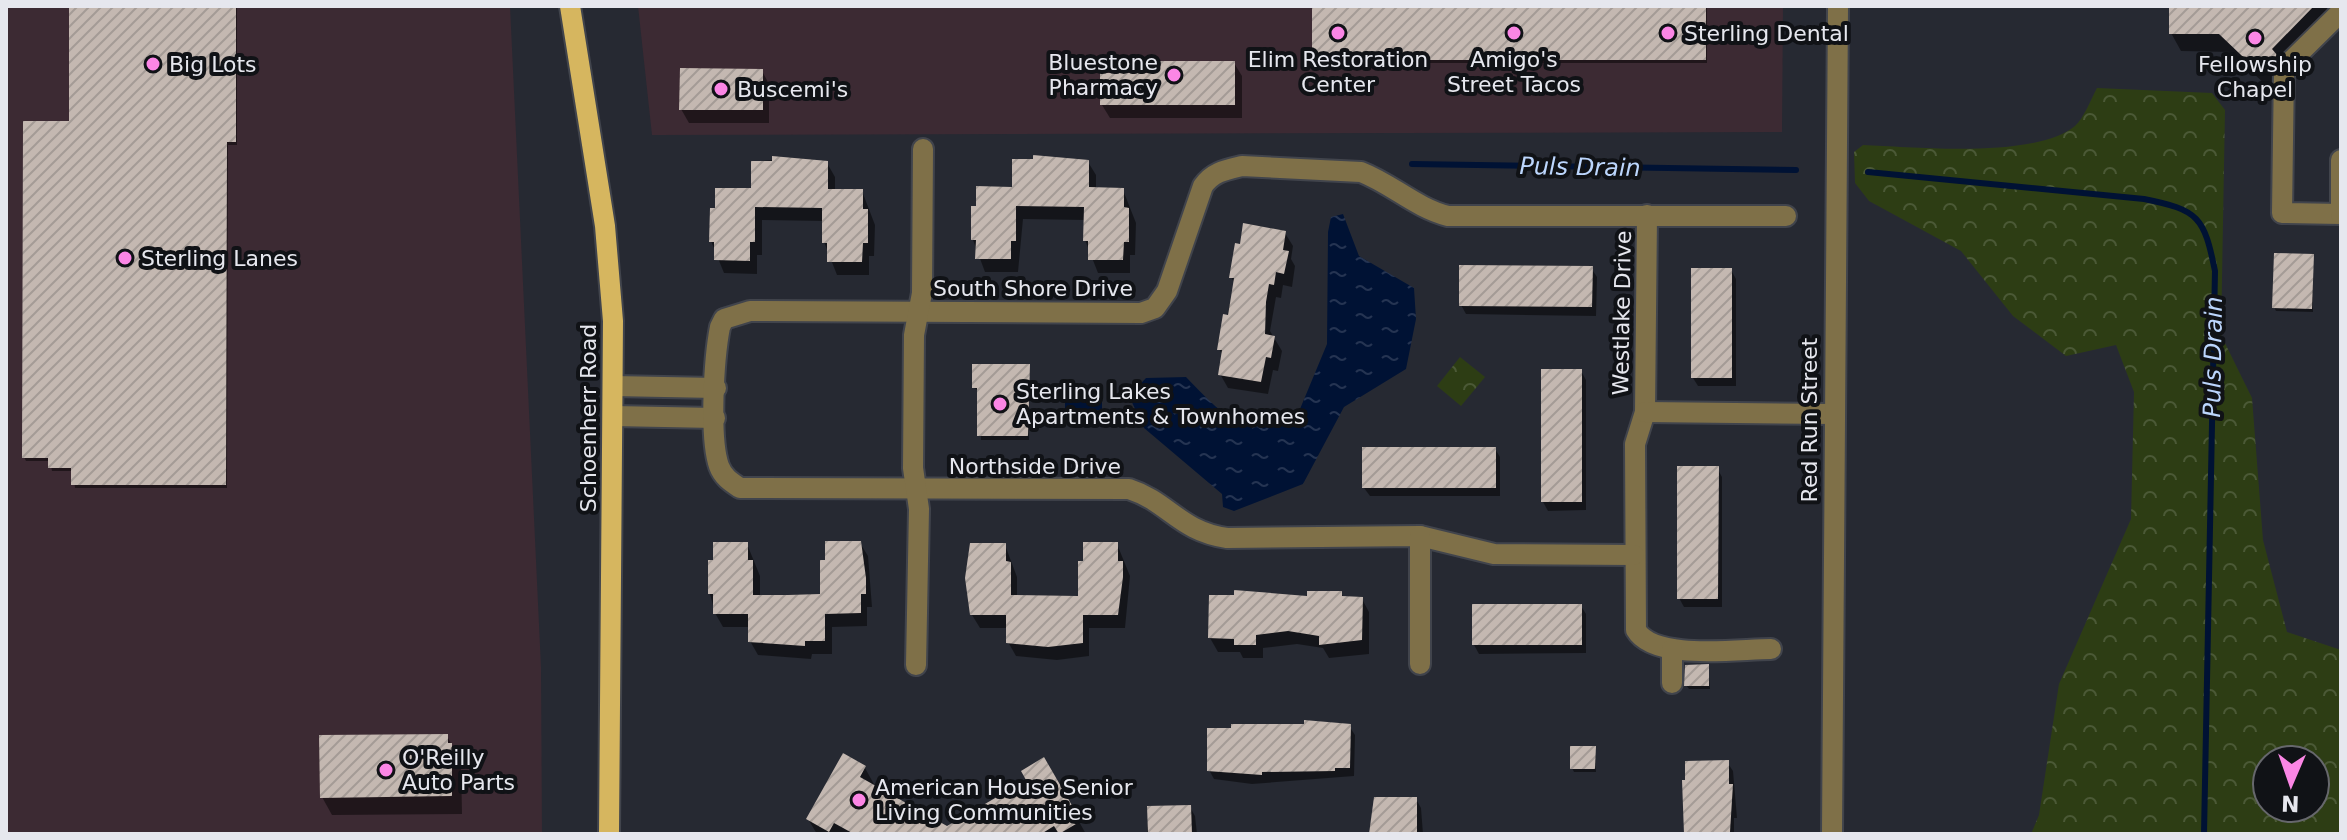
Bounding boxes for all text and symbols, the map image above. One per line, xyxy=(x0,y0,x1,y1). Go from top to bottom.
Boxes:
place label: Sterling Dental xyxy=(1684,21,1849,46)
marker: Elim Restoration Center xyxy=(1329,24,1347,42)
marker: Amigo's Street Tacos xyxy=(1505,24,1523,42)
marker: Sterling Dental xyxy=(1659,24,1677,42)
marker: Fellowship Chapel xyxy=(2246,29,2264,47)
place label: Elim Restoration Center xyxy=(1248,47,1428,97)
place label: Amigo's Street Tacos xyxy=(1447,47,1581,97)
place label: Bluestone Pharmacy xyxy=(1048,50,1158,100)
place label: Big Lots xyxy=(169,52,257,77)
place label: Fellowship Chapel xyxy=(2198,52,2312,102)
marker: Big Lots xyxy=(144,55,162,73)
marker: Bluestone Pharmacy xyxy=(1165,66,1183,84)
place label: Buscemi's xyxy=(737,77,848,102)
marker: Buscemi's xyxy=(712,80,730,98)
water label: Puls Drain xyxy=(1519,152,1641,182)
street label: Westlake Drive xyxy=(1608,230,1636,396)
place label: Sterling Lanes xyxy=(141,246,298,271)
marker: Sterling Lanes xyxy=(116,249,134,267)
street label: South Shore Drive xyxy=(933,276,1133,301)
water label: Puls Drain xyxy=(2198,296,2228,418)
street label: Schoenherr Road xyxy=(576,324,601,512)
street label: Red Run Street xyxy=(1797,337,1822,502)
place label: Sterling Lakes Apartments & Townhomes xyxy=(1016,379,1305,429)
marker: Sterling Lakes Apartments & Townhomes xyxy=(991,395,1009,413)
street label: Northside Drive xyxy=(949,454,1121,479)
north arrow xyxy=(2251,744,2331,824)
place label: O'Reilly Auto Parts xyxy=(402,745,515,795)
marker: O'Reilly Auto Parts xyxy=(377,761,395,779)
place label: American House Senior Living Communities xyxy=(875,775,1134,825)
marker: American House Senior Living Communities xyxy=(850,791,868,809)
text: N xyxy=(2281,791,2300,816)

